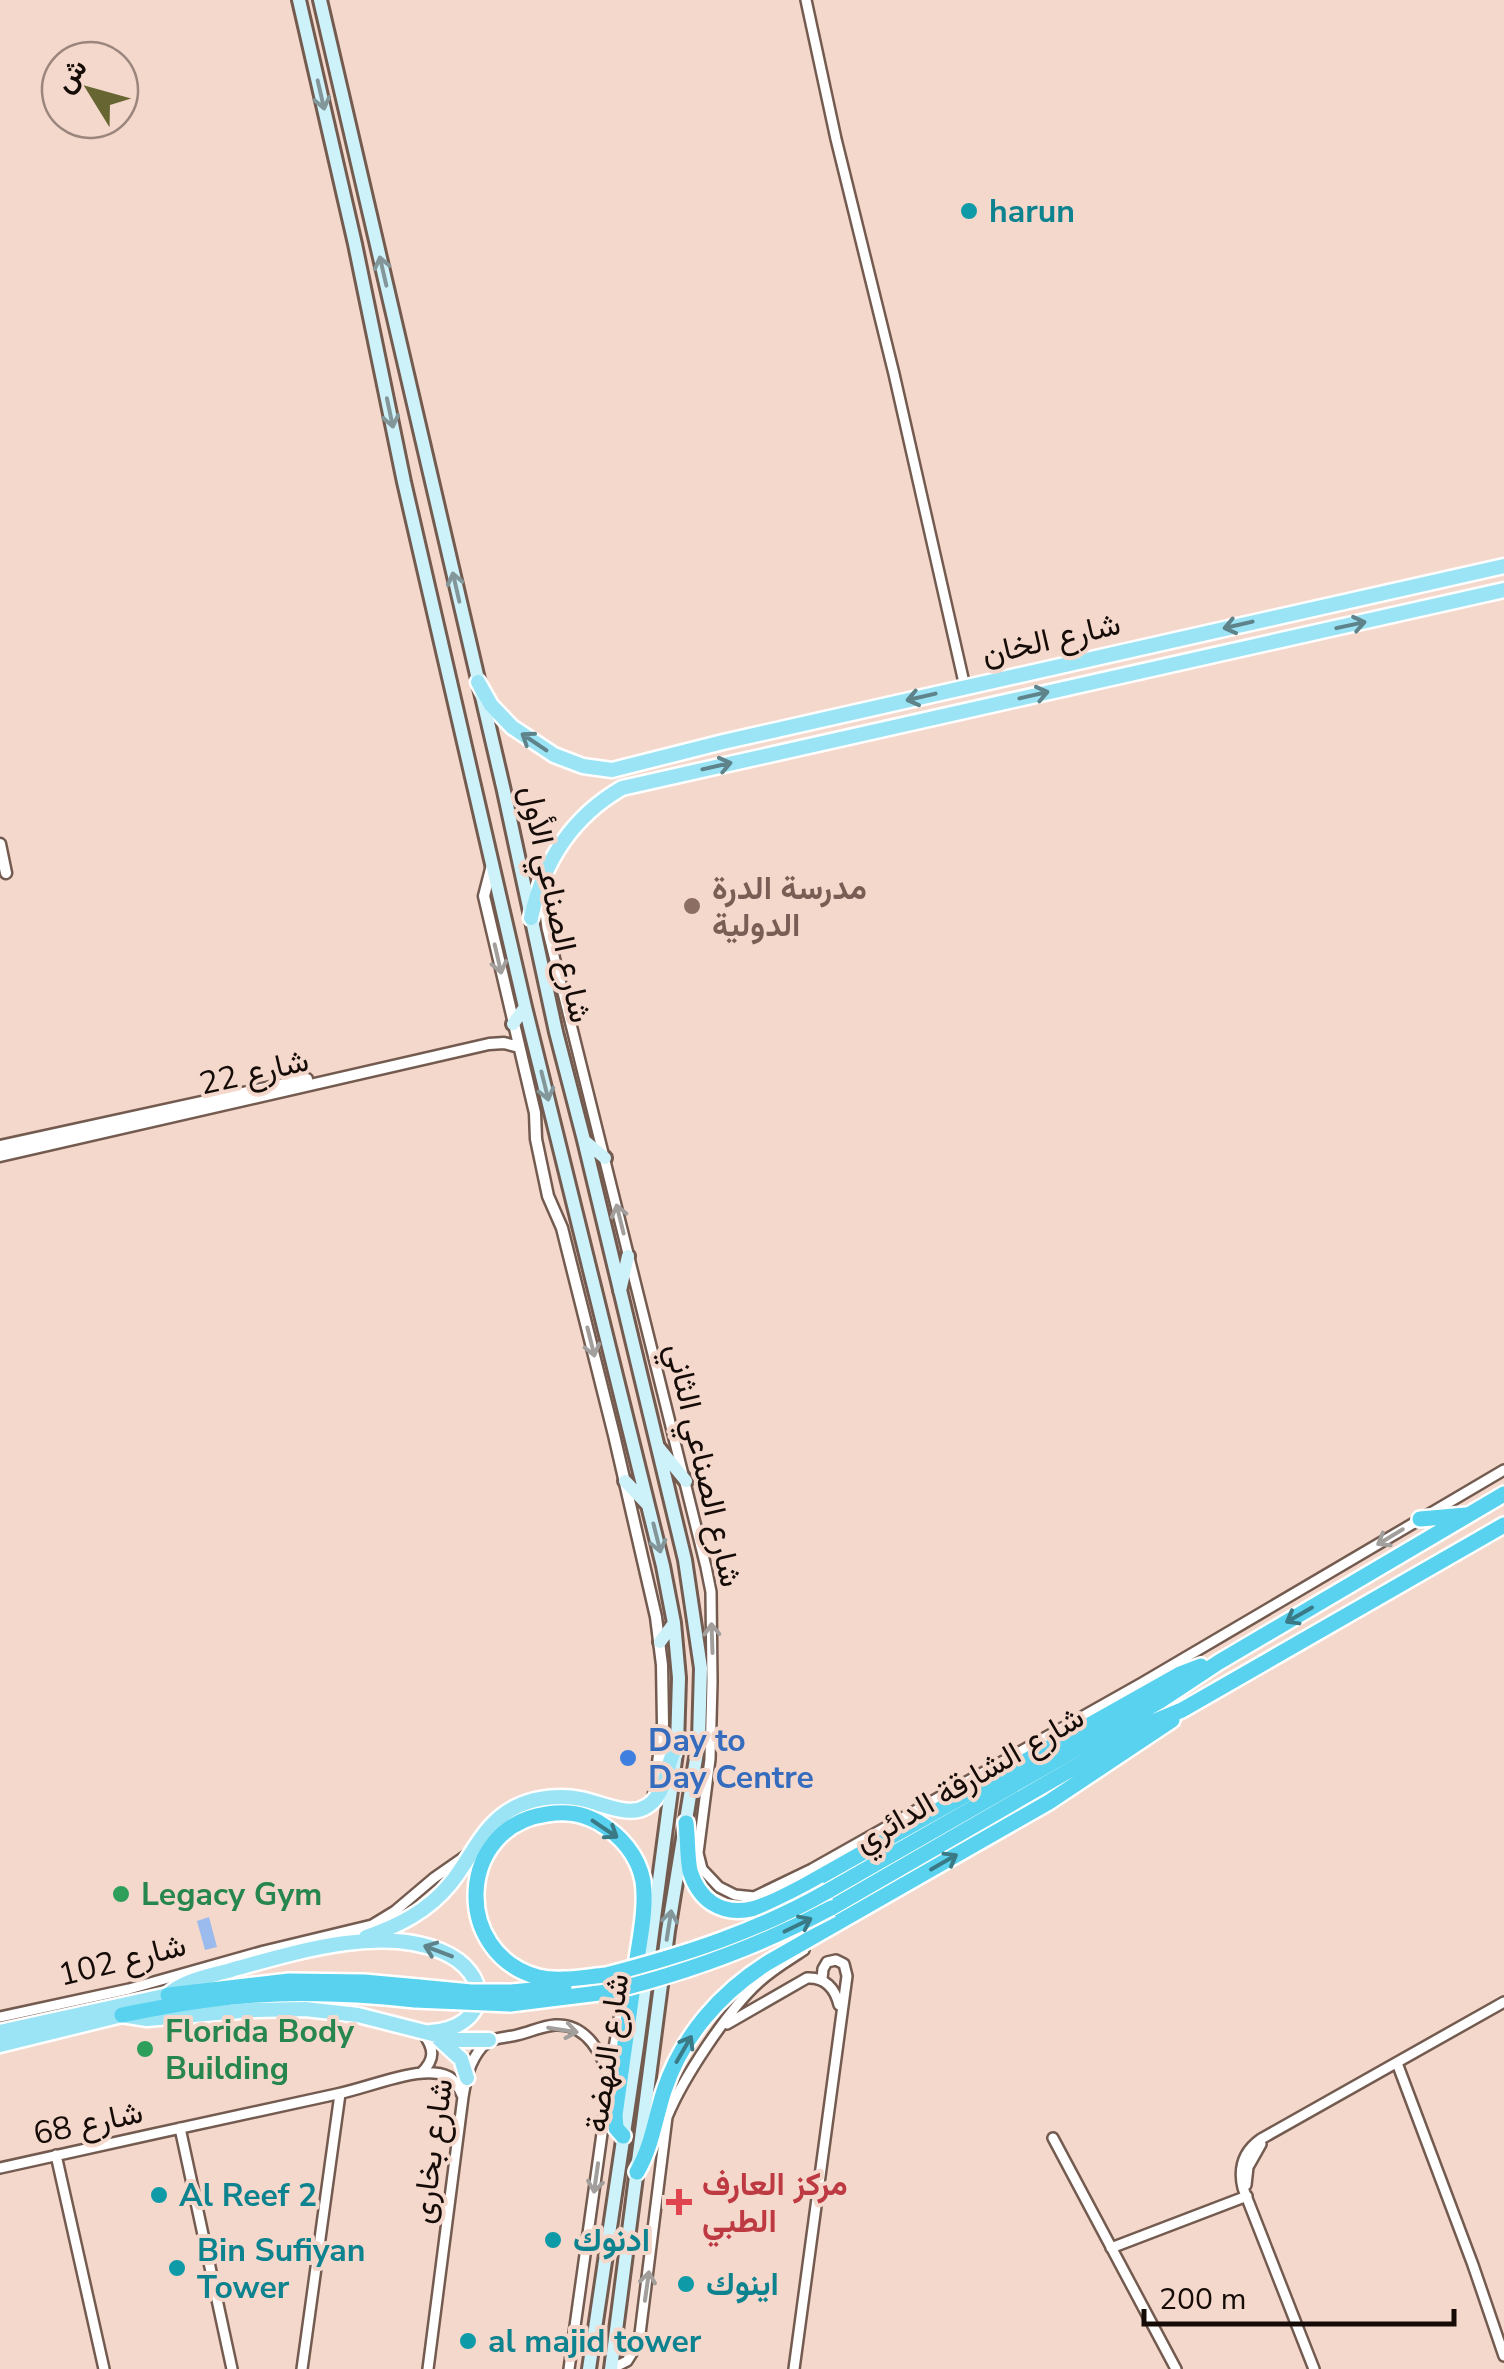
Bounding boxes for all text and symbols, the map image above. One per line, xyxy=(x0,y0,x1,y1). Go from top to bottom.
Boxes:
north arrow xyxy=(40,40,140,140)
text: ش xyxy=(46,51,96,100)
one-way arrow xyxy=(313,78,331,110)
place label: harun xyxy=(989,190,1075,233)
marker: harun xyxy=(958,200,980,222)
one-way arrow xyxy=(373,255,391,287)
one-way arrow xyxy=(381,396,400,428)
one-way arrow xyxy=(446,572,464,604)
street label: شارع الخان xyxy=(977,602,1125,676)
one-way arrow xyxy=(1334,614,1366,633)
one-way arrow xyxy=(1223,617,1255,636)
one-way arrow xyxy=(1017,685,1049,703)
one-way arrow xyxy=(906,688,938,707)
one-way arrow xyxy=(521,732,549,753)
one-way arrow xyxy=(700,756,732,774)
street label: شارع الصناعي الأول xyxy=(506,781,602,1028)
place label: مدرسة الدرة الدولية xyxy=(712,867,867,947)
marker: مدرسة الدرة الدولية xyxy=(681,895,703,917)
one-way arrow xyxy=(490,942,508,974)
street label: شارع 22 xyxy=(195,1039,313,1105)
one-way arrow xyxy=(537,1069,555,1101)
one-way arrow xyxy=(609,1204,628,1235)
one-way arrow xyxy=(582,1326,601,1357)
street label: شارع الصناعي الثاني xyxy=(651,1339,753,1592)
one-way arrow xyxy=(648,1522,667,1553)
one-way arrow xyxy=(1376,1527,1405,1547)
one-way arrow xyxy=(1285,1605,1314,1625)
one-way arrow xyxy=(702,1623,721,1655)
street label: شارع الشارقة الدائري xyxy=(846,1696,1094,1866)
place label: Day to Day Centre xyxy=(648,1719,814,1799)
marker: Day to Day Centre xyxy=(617,1747,639,1769)
one-way arrow xyxy=(591,1818,619,1839)
one-way arrow xyxy=(929,1852,959,1872)
place label: Legacy Gym xyxy=(141,1873,322,1916)
marker: Legacy Gym xyxy=(110,1883,132,1905)
one-way arrow xyxy=(660,1909,678,1942)
one-way arrow xyxy=(782,1915,812,1934)
street label: شارع 102 xyxy=(54,1923,190,1997)
one-way arrow xyxy=(423,1941,454,1959)
street label: شارع النهضة xyxy=(575,1971,639,2135)
place label: Florida Body Building xyxy=(165,2010,355,2090)
one-way arrow xyxy=(547,2021,579,2039)
one-way arrow xyxy=(674,2035,694,2064)
marker: Florida Body Building xyxy=(134,2038,156,2060)
street label: شارع بخارى xyxy=(401,2076,463,2226)
street label: شارع 68 xyxy=(29,2090,147,2156)
one-way arrow xyxy=(587,2161,605,2193)
place label: مركز العارف الطبي xyxy=(702,2163,848,2248)
place label: Al Reef 2 xyxy=(179,2174,317,2217)
marker: Al Reef 2 xyxy=(148,2184,170,2206)
marker: مركز العارف الطبي xyxy=(666,2189,692,2215)
place label: ادنوك xyxy=(573,2219,650,2262)
place label: Bin Sufiyan Tower xyxy=(197,2229,366,2309)
marker: ادنوك xyxy=(542,2229,564,2251)
marker: Bin Sufiyan Tower xyxy=(166,2257,188,2279)
place label: اينوك xyxy=(706,2263,779,2306)
scale bar xyxy=(1144,2264,1454,2326)
one-way arrow xyxy=(638,2270,656,2303)
marker: اينوك xyxy=(675,2273,697,2295)
text: 200 m xyxy=(1159,2279,1246,2320)
place label: al majid tower xyxy=(488,2320,702,2363)
marker: al majid tower xyxy=(457,2330,479,2352)

